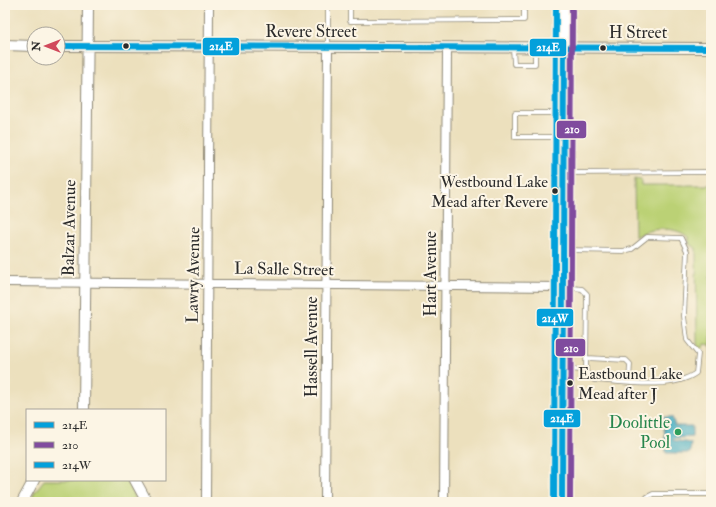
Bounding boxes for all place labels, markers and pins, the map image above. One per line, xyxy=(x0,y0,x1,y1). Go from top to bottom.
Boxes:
unlabelled marker xyxy=(121,41,131,51)
unlabelled marker xyxy=(598,43,608,53)
place label: Westbound Lake Mead after Revere xyxy=(431,172,548,212)
marker: Westbound Lake Mead after Revere xyxy=(550,186,560,196)
place label: Eastbound Lake Mead after J xyxy=(578,364,683,405)
marker: Eastbound Lake Mead after J xyxy=(565,378,575,388)
place label: Doolittle Pool xyxy=(609,412,671,453)
marker: Doolittle Pool xyxy=(673,427,683,437)

